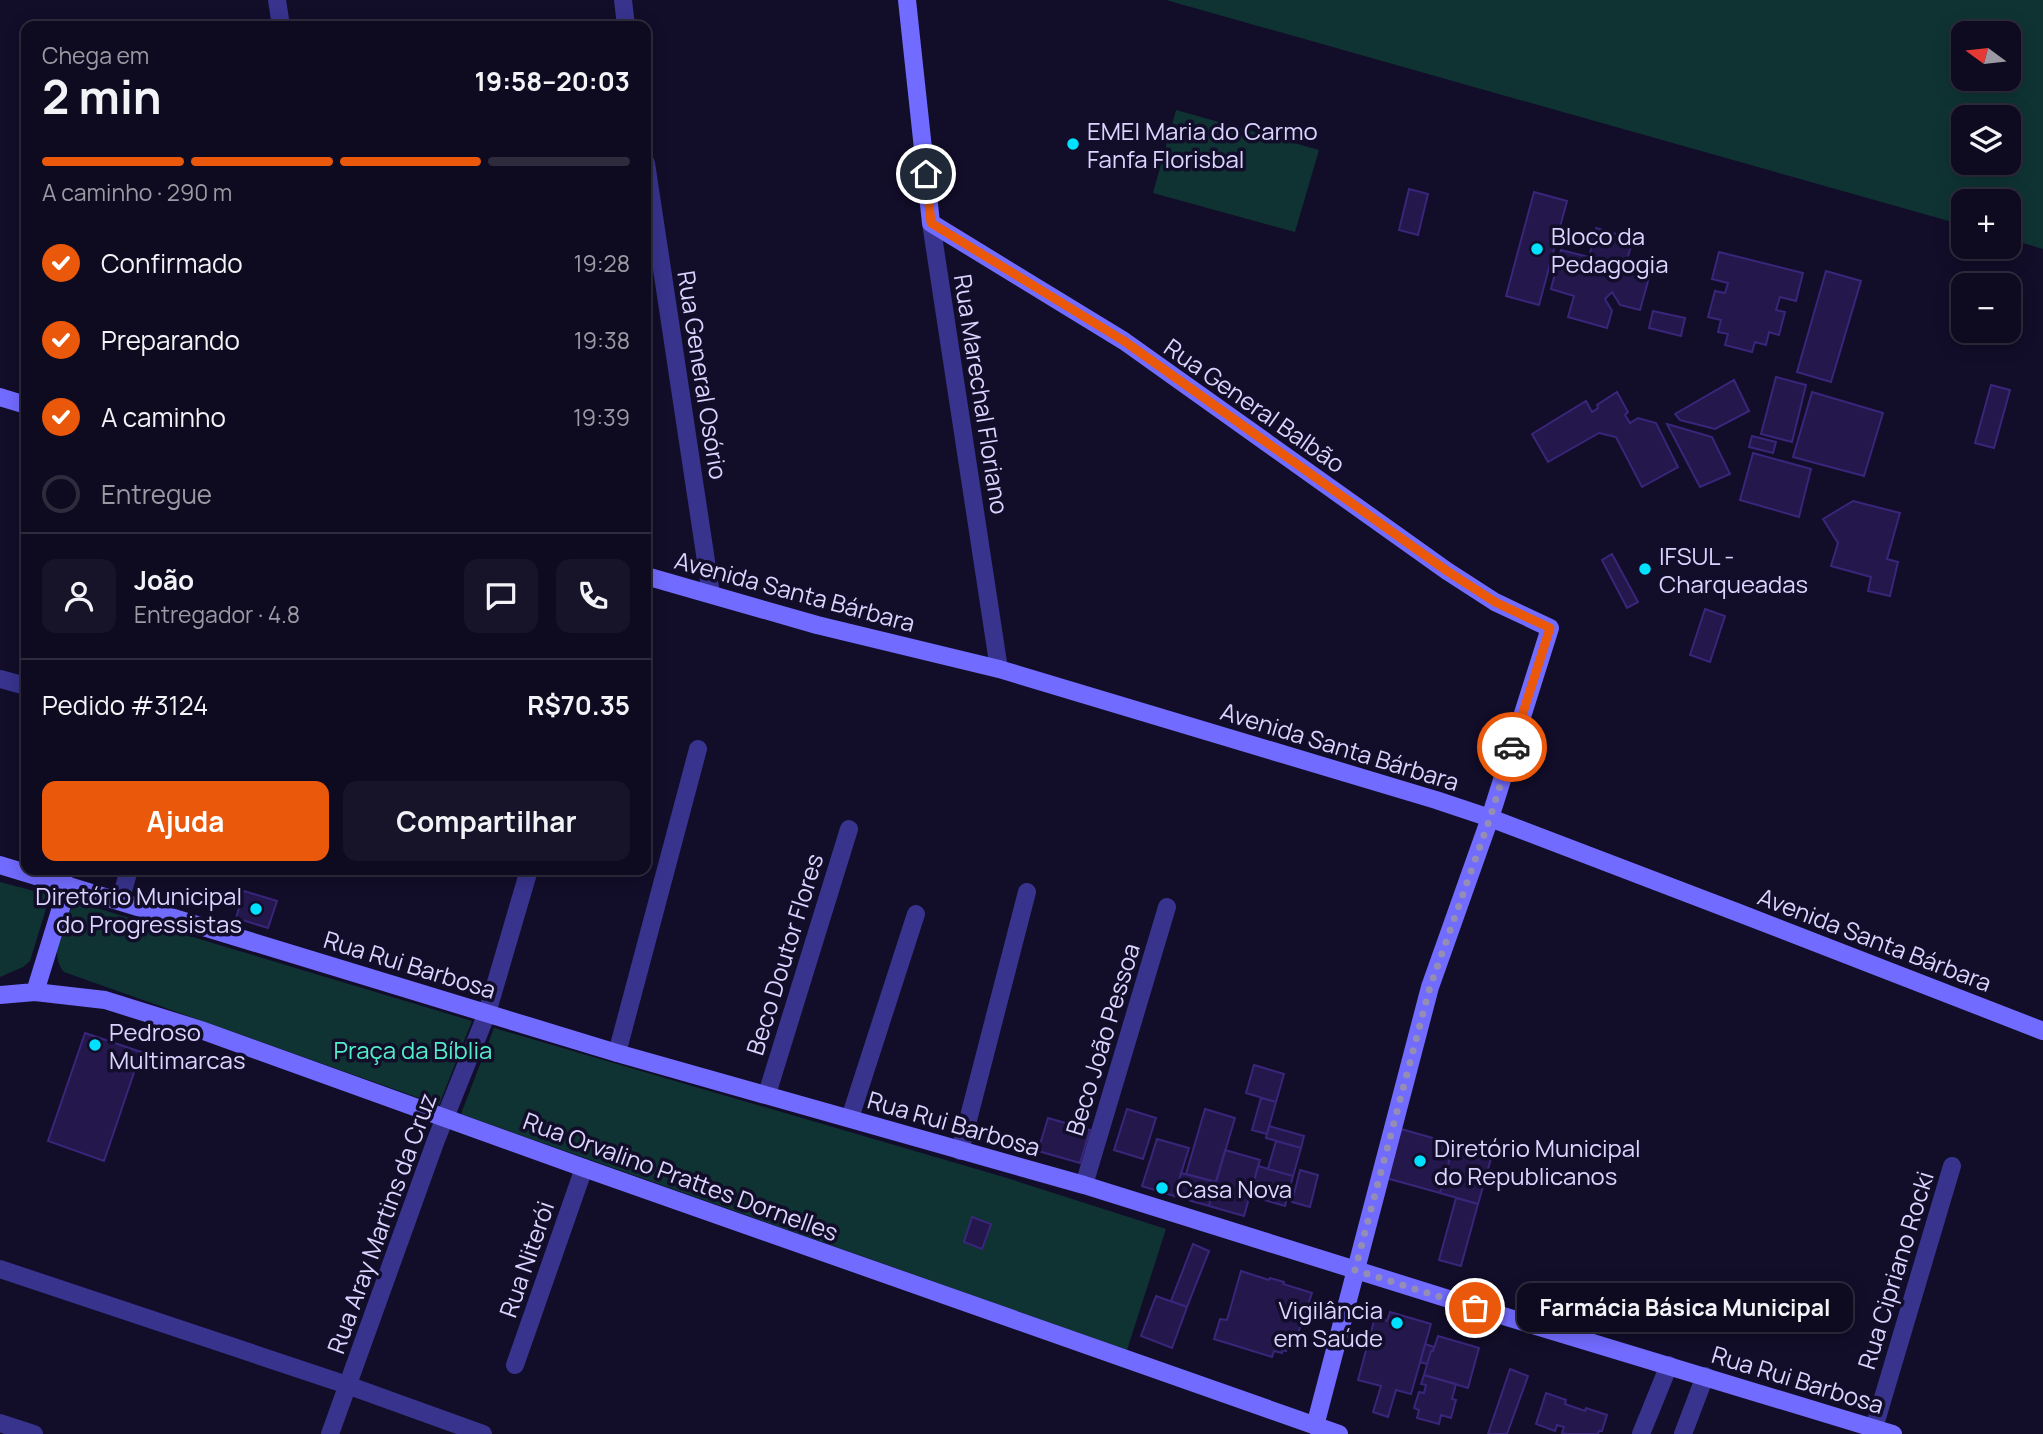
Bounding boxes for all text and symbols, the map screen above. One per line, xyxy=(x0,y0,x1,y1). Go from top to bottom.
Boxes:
north arrow xyxy=(1951,21,2021,91)
map controls xyxy=(1951,21,2021,343)
text: Chega em xyxy=(42,39,149,71)
text: 19:58–20:03 xyxy=(475,63,630,99)
text: 2 min xyxy=(42,65,162,128)
button: layers xyxy=(1951,105,2021,175)
place label: EMEI Maria do Carmo Fanfa Florisbal xyxy=(1087,114,1318,175)
marker: EMEI Maria do Carmo Fanfa Florisbal xyxy=(1065,136,1081,152)
pin xyxy=(896,144,956,204)
icon: home xyxy=(907,155,945,193)
text: A caminho · 290 m xyxy=(42,176,232,208)
button: + xyxy=(1951,189,2021,259)
place label: Bloco da Pedagogia xyxy=(1551,219,1669,280)
marker: Bloco da Pedagogia xyxy=(1529,241,1545,257)
icon: check xyxy=(42,244,80,282)
text: Confirmado xyxy=(101,245,243,281)
text: 19:28 xyxy=(573,247,630,279)
street label: Rua General Osório xyxy=(670,268,736,482)
street label: Rua Marechal Floriano xyxy=(947,272,1017,516)
button: − xyxy=(1951,273,2021,343)
icon: check xyxy=(42,321,80,359)
text: Preparando xyxy=(101,322,240,358)
text: 19:38 xyxy=(574,324,630,356)
street label: Rua General Balbão xyxy=(1158,330,1352,480)
icon: check xyxy=(42,398,80,436)
text: A caminho xyxy=(101,399,226,435)
text: 19:39 xyxy=(573,401,630,433)
text: Entregue xyxy=(101,476,212,512)
place label: IFSUL - Charqueadas xyxy=(1659,539,1808,600)
street label: Avenida Santa Bárbara xyxy=(671,543,919,639)
button: person xyxy=(42,559,116,633)
button: chat xyxy=(464,559,538,633)
button: phone xyxy=(556,559,630,633)
marker: IFSUL - Charqueadas xyxy=(1637,561,1653,577)
text: João xyxy=(134,562,194,598)
text: Entregador · 4.8 xyxy=(134,598,300,630)
text: Pedido #3124 xyxy=(42,687,208,723)
text: R$70.35 xyxy=(527,687,630,723)
street label: Avenida Santa Bárbara xyxy=(1217,694,1463,798)
courier xyxy=(1477,712,1547,782)
icon: car xyxy=(1493,728,1531,766)
button: Ajuda xyxy=(42,781,329,861)
button: Compartilhar xyxy=(343,781,630,861)
street label: Beco Doutor Flores xyxy=(738,849,830,1059)
place label: Diretório Municipal do Progressistas xyxy=(35,879,242,940)
street label: Avenida Santa Bárbara xyxy=(1753,879,1997,999)
marker: Diretório Municipal do Progressistas xyxy=(248,901,264,917)
street label: Rua Rui Barbosa xyxy=(320,922,500,1006)
street label: Beco João Pessoa xyxy=(1057,939,1147,1139)
place label: Pedroso Multimarcas xyxy=(109,1015,245,1076)
park label: Praça da Bíblia xyxy=(334,1033,492,1066)
marker: Pedroso Multimarcas xyxy=(87,1037,103,1053)
street label: Rua Rui Barbosa xyxy=(864,1083,1044,1163)
street label: Rua Aray Martins da Cruz xyxy=(318,1088,444,1358)
street label: Rua Orvalino Prattes Dornelles xyxy=(519,1104,843,1248)
place label: Diretório Municipal do Republicanos xyxy=(1434,1131,1641,1192)
marker: Diretório Municipal do Republicanos xyxy=(1412,1153,1428,1169)
street label: Rua Cipriano Rocki xyxy=(1849,1167,1941,1373)
place label: Casa Nova xyxy=(1176,1172,1292,1205)
marker: Casa Nova xyxy=(1154,1180,1170,1196)
street label: Rua Niterói xyxy=(491,1196,561,1322)
pin xyxy=(1445,1278,1505,1338)
callout: Farmácia Básica Municipal xyxy=(1517,1284,1853,1332)
icon: bag xyxy=(1456,1289,1494,1327)
text: Farmácia Básica Municipal xyxy=(1540,1291,1830,1323)
place label: Vigilância em Saúde xyxy=(1274,1293,1383,1354)
marker: Vigilância em Saúde xyxy=(1389,1315,1405,1331)
street label: Rua Rui Barbosa xyxy=(1708,1337,1888,1421)

